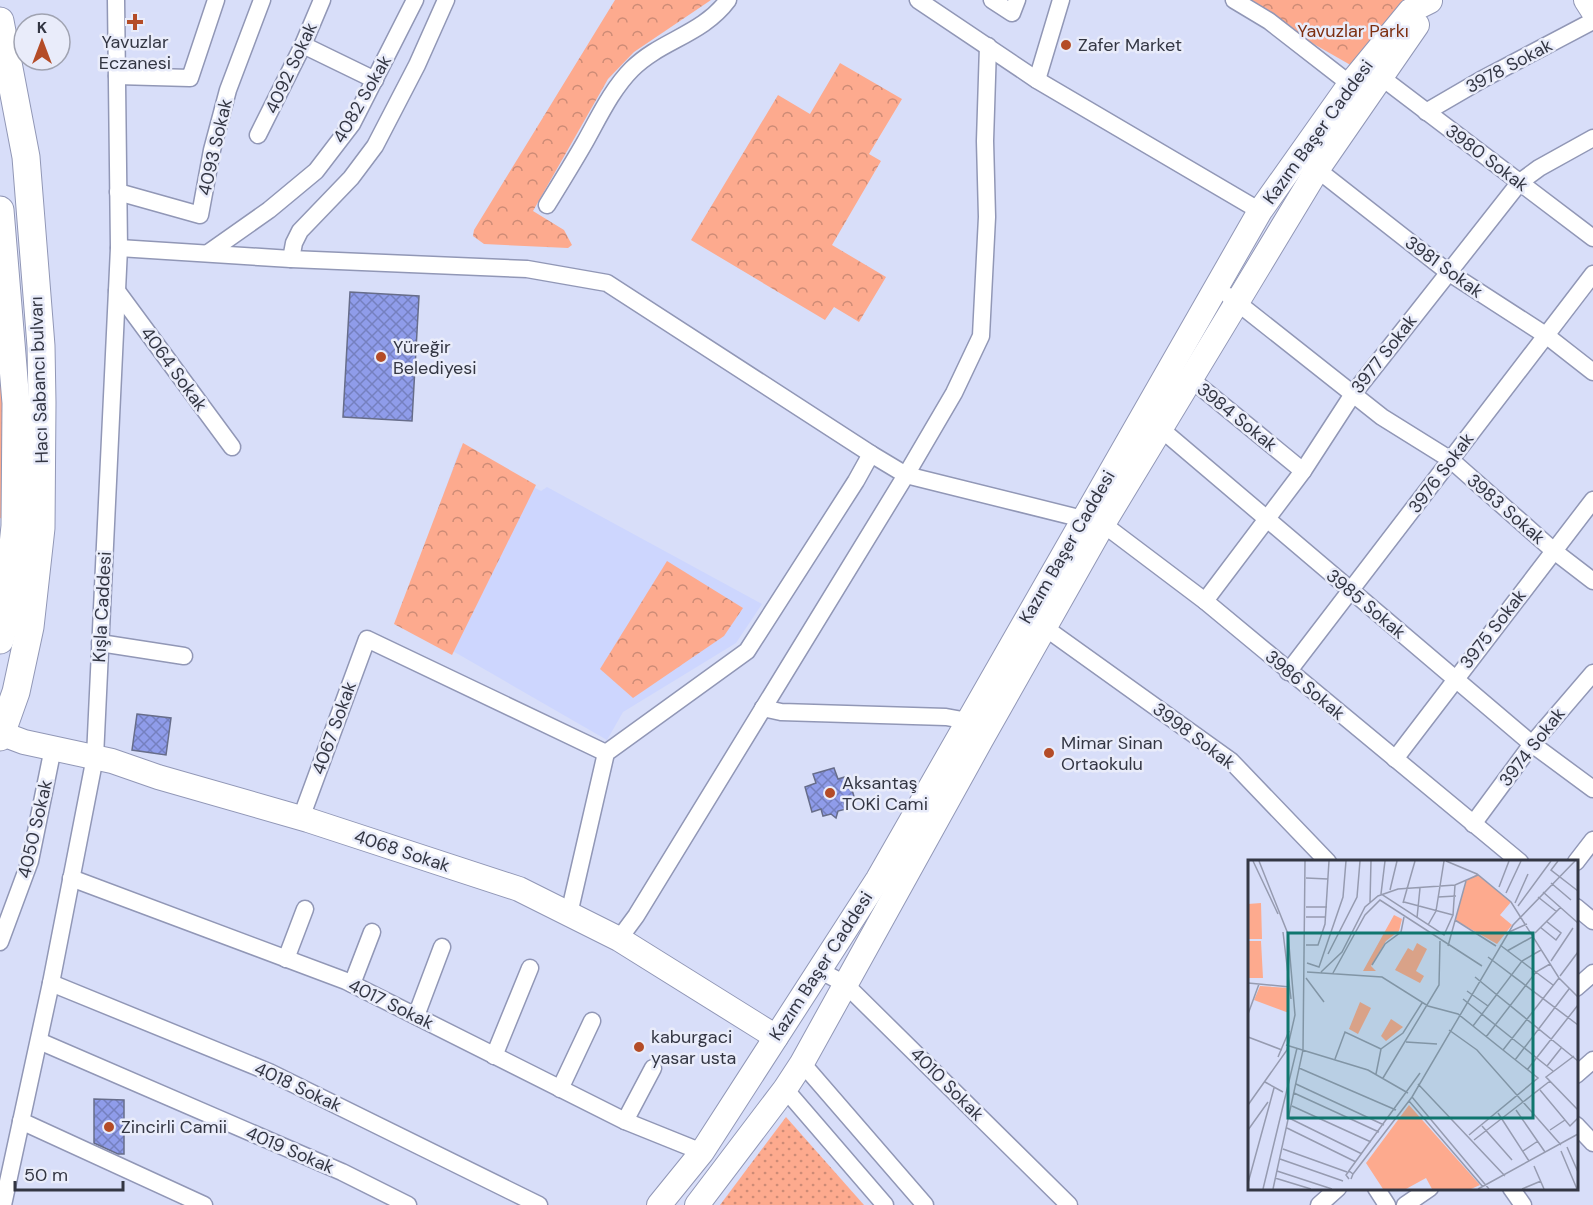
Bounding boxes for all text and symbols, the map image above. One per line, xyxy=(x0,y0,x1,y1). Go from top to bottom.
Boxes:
north arrow xyxy=(12,12,72,72)
marker: Yavuzlar Eczanesi xyxy=(128,15,142,29)
text: K xyxy=(37,17,48,38)
street label: 4092 Sokak xyxy=(259,18,323,118)
park label: Yavuzlar Parkı xyxy=(1297,19,1409,43)
place label: Yavuzlar Eczanesi xyxy=(99,30,171,75)
place label: Zafer Market xyxy=(1078,33,1182,57)
street label: 3978 Sokak xyxy=(1461,33,1557,99)
marker: Zafer Market xyxy=(1059,38,1073,52)
street label: 4082 Sokak xyxy=(327,51,397,147)
street label: Kazım Başer Caddesi xyxy=(1257,55,1379,209)
street label: 4093 Sokak xyxy=(192,96,238,198)
street label: 3980 Sokak xyxy=(1441,119,1533,197)
street label: 3981 Sokak xyxy=(1400,231,1488,303)
street label: Hacı Sabancı bulvarı xyxy=(24,296,54,464)
street label: 3977 Sokak xyxy=(1346,310,1422,398)
street label: 4064 Sokak xyxy=(135,322,213,416)
place label: Yüreğir Belediyesi xyxy=(393,335,477,380)
marker: Yüreğir Belediyesi xyxy=(374,350,388,364)
street label: 3984 Sokak xyxy=(1192,377,1282,457)
street label: 3976 Sokak xyxy=(1403,428,1479,518)
street label: Kazım Başer Caddesi xyxy=(1013,466,1121,628)
street label: 3983 Sokak xyxy=(1462,468,1550,550)
street label: Kışla Caddesi xyxy=(87,551,117,663)
street label: 3985 Sokak xyxy=(1321,564,1411,644)
street label: 3975 Sokak xyxy=(1454,584,1532,674)
street label: 3986 Sokak xyxy=(1260,645,1350,725)
street label: 4067 Sokak xyxy=(306,678,362,778)
street label: 3998 Sokak xyxy=(1148,697,1240,775)
street label: 3974 Sokak xyxy=(1494,702,1570,792)
place label: Mimar Sinan Ortaokulu xyxy=(1061,731,1163,776)
marker: Mimar Sinan Ortaokulu xyxy=(1042,746,1056,760)
place label: Aksantaş TOKİ Cami xyxy=(842,771,928,816)
street label: 4050 Sokak xyxy=(12,777,58,881)
marker: Aksantaş TOKİ Cami xyxy=(823,786,837,800)
street label: 4068 Sokak xyxy=(351,824,453,878)
inset map xyxy=(1248,860,1578,1190)
street label: Kazım Başer Caddesi xyxy=(764,887,878,1045)
street label: 4017 Sokak xyxy=(344,973,438,1035)
place label: kaburgaci yasar usta xyxy=(651,1025,736,1070)
marker: kaburgaci yasar usta xyxy=(632,1040,646,1054)
street label: 4010 Sokak xyxy=(905,1042,989,1126)
street label: 4018 Sokak xyxy=(251,1056,345,1118)
place label: Zincirli Camii xyxy=(121,1115,227,1139)
marker: Zincirli Camii xyxy=(102,1120,116,1134)
street label: 4019 Sokak xyxy=(242,1121,338,1179)
scale bar xyxy=(15,1154,123,1192)
text: 50 m xyxy=(24,1163,68,1187)

